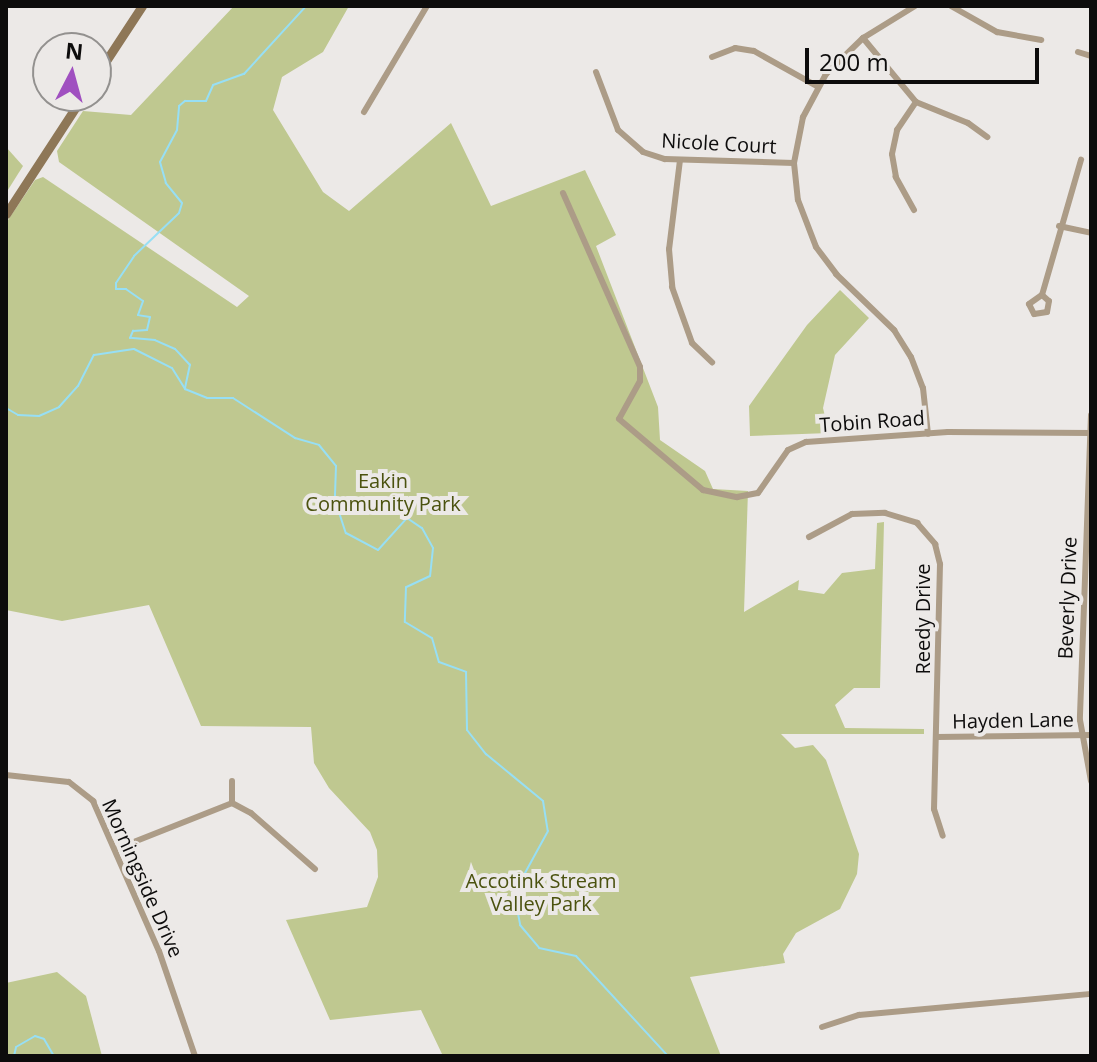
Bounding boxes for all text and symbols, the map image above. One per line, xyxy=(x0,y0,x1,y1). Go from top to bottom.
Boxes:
north arrow xyxy=(32,32,112,112)
scale bar xyxy=(809,32,1043,82)
text: N xyxy=(64,34,85,66)
text: 200 m xyxy=(819,45,889,78)
street label: Nicole Court xyxy=(661,128,777,158)
street label: Tobin Road xyxy=(819,405,925,437)
park label: Eakin Community Park xyxy=(305,469,461,516)
street label: Beverly Drive xyxy=(1053,536,1081,660)
street label: Reedy Drive xyxy=(910,563,934,675)
street label: Hayden Lane xyxy=(952,707,1074,733)
street label: Morningside Drive xyxy=(97,795,189,961)
park label: Accotink Stream Valley Park xyxy=(465,869,617,916)

